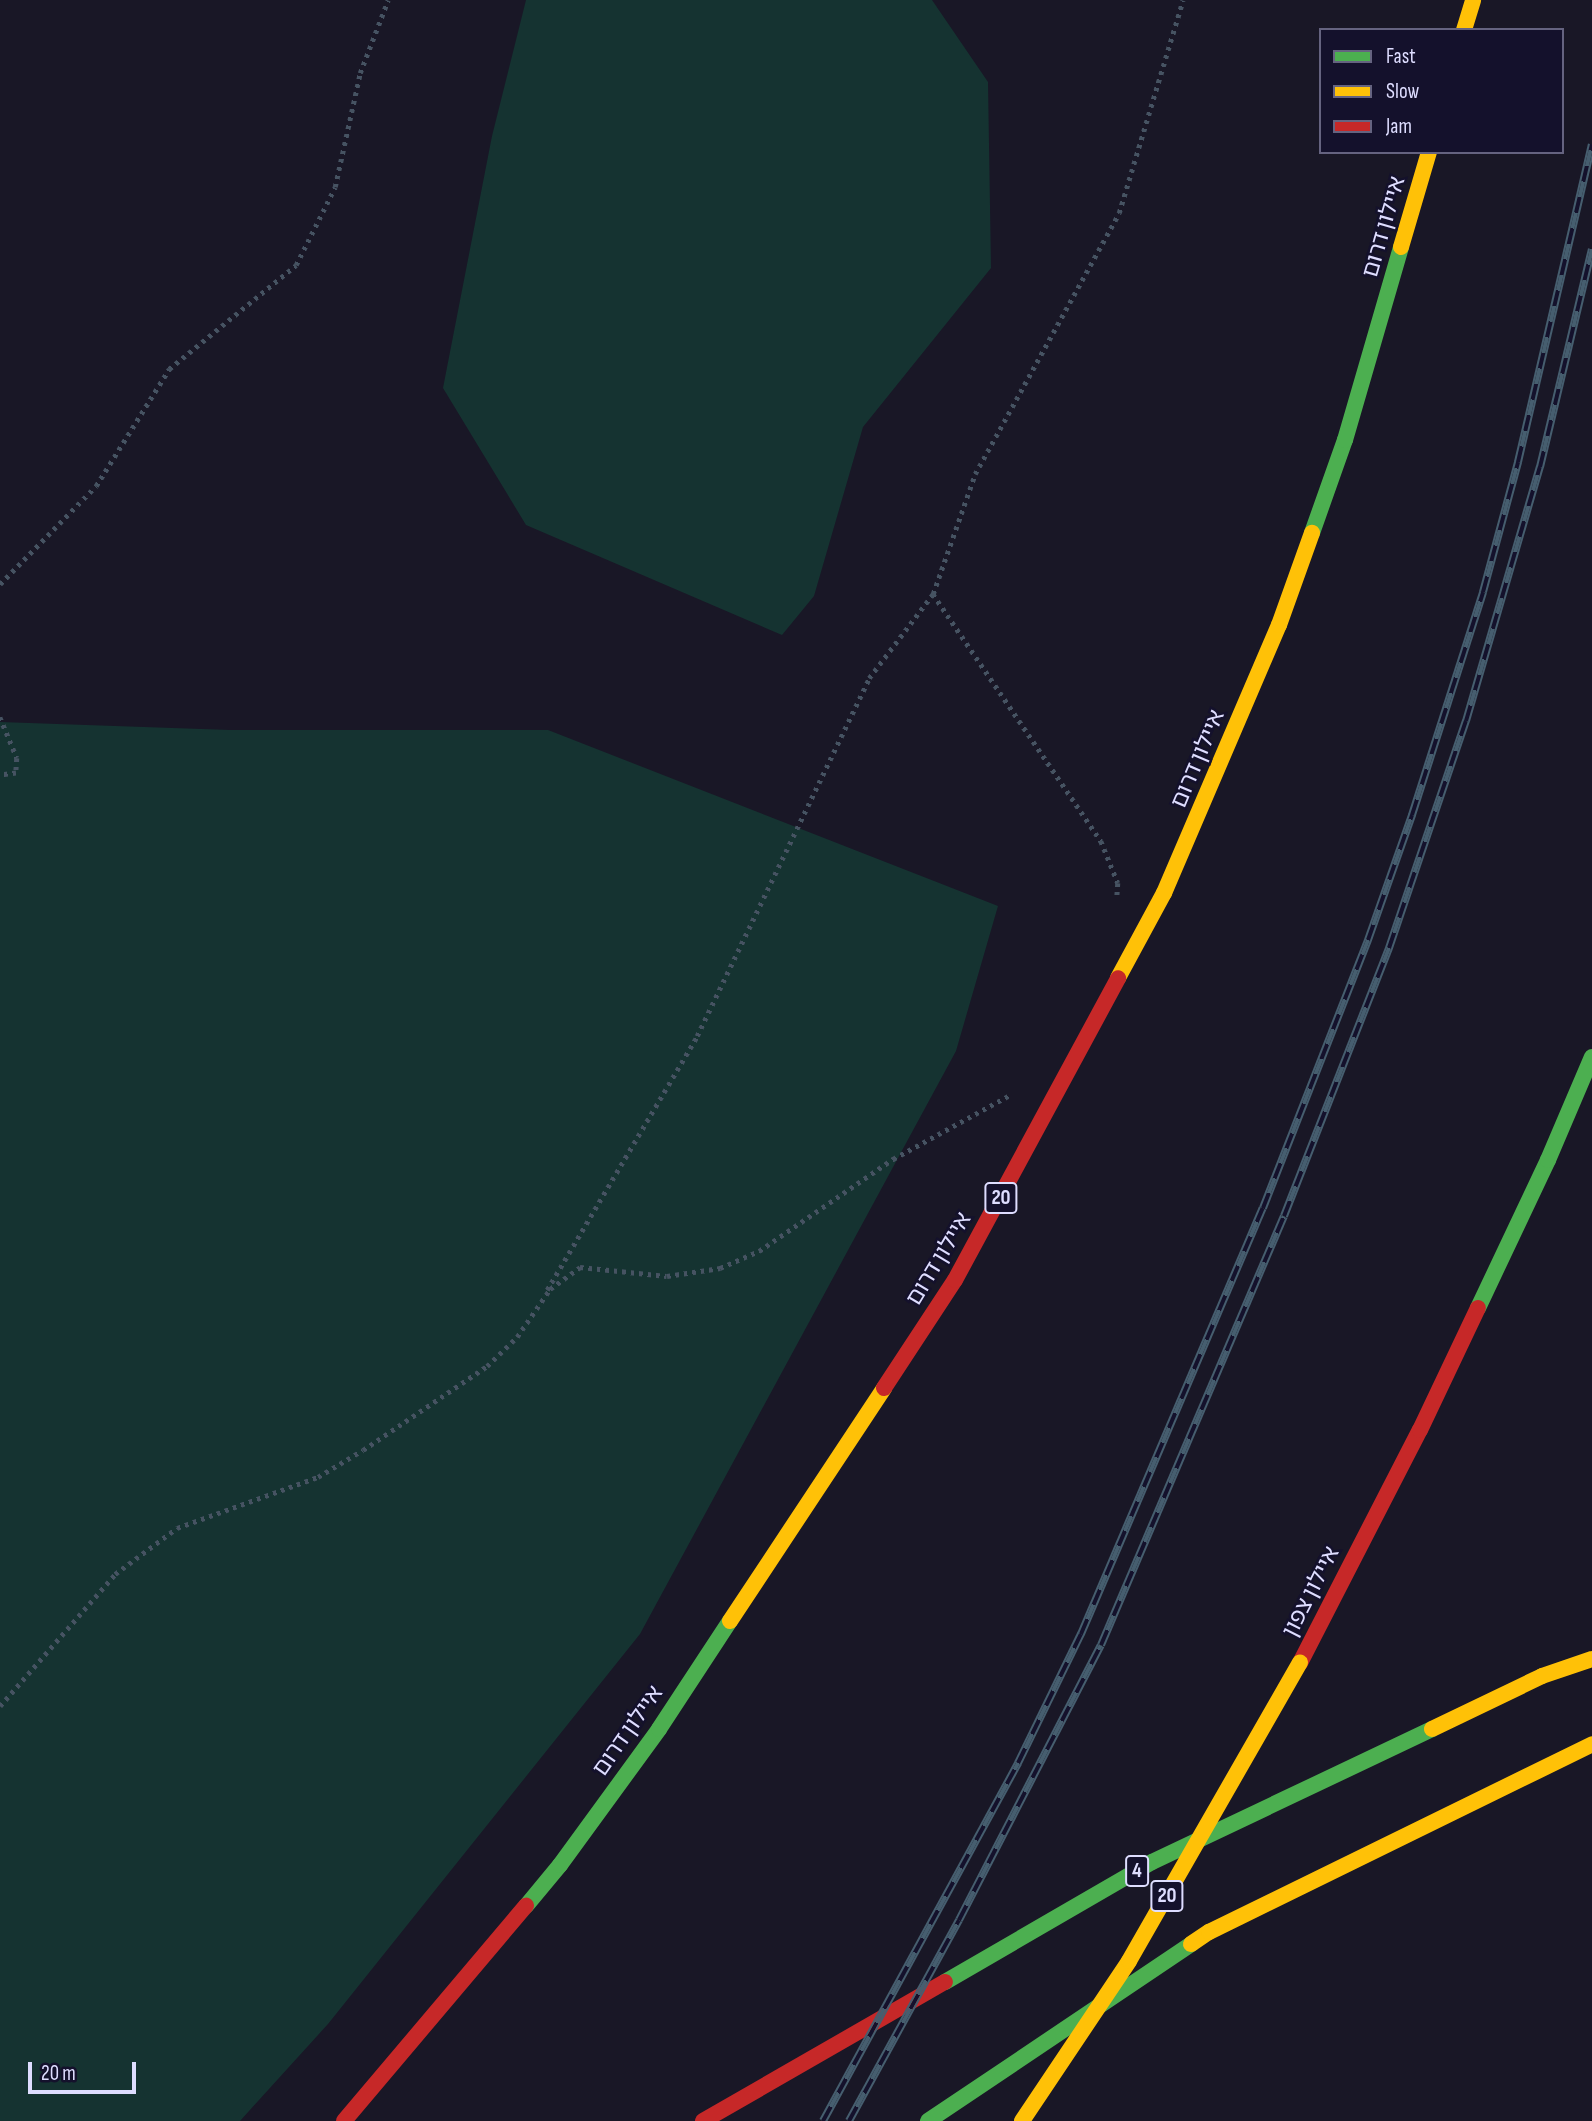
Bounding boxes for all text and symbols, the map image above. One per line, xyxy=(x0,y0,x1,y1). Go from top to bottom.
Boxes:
legend xyxy=(1319,28,1564,154)
text: Fast xyxy=(1386,44,1416,69)
text: Slow xyxy=(1386,79,1419,104)
text: Jam xyxy=(1386,114,1412,139)
street label: איילון דרום xyxy=(1356,173,1412,281)
street label: איילון דרום xyxy=(1165,706,1231,812)
road number: 20 xyxy=(984,1180,1018,1216)
street label: איילון דרום xyxy=(900,1207,978,1311)
street label: איילון צפון xyxy=(1276,1542,1346,1642)
street label: איילון דרום xyxy=(587,1681,669,1781)
road number: 4 xyxy=(1125,1854,1149,1888)
road number: 20 xyxy=(1150,1878,1184,1913)
scale bar xyxy=(32,2048,140,2092)
text: 20 m xyxy=(41,2061,76,2086)

